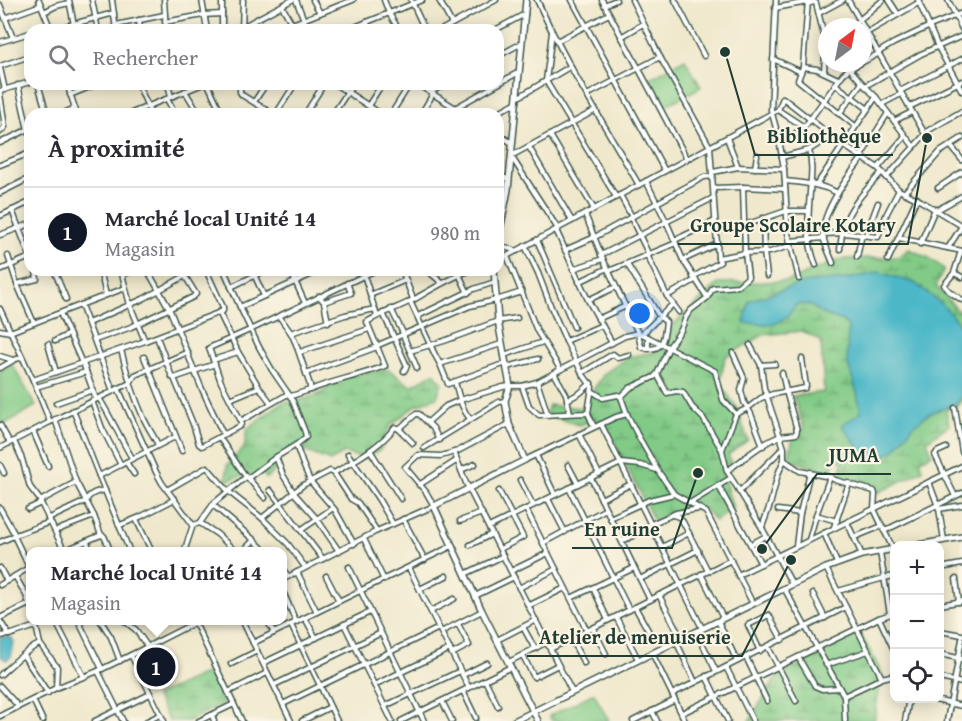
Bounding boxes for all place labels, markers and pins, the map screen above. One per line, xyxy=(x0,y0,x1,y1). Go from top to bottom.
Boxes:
callout: Bibliothèque xyxy=(755,117,893,155)
callout: Groupe Scolaire Kotary xyxy=(678,206,908,244)
callout: JUMA xyxy=(817,436,891,474)
callout: En ruine xyxy=(572,510,672,548)
callout: Atelier de menuiserie xyxy=(527,618,742,656)
pin: 1 xyxy=(136,644,176,690)

